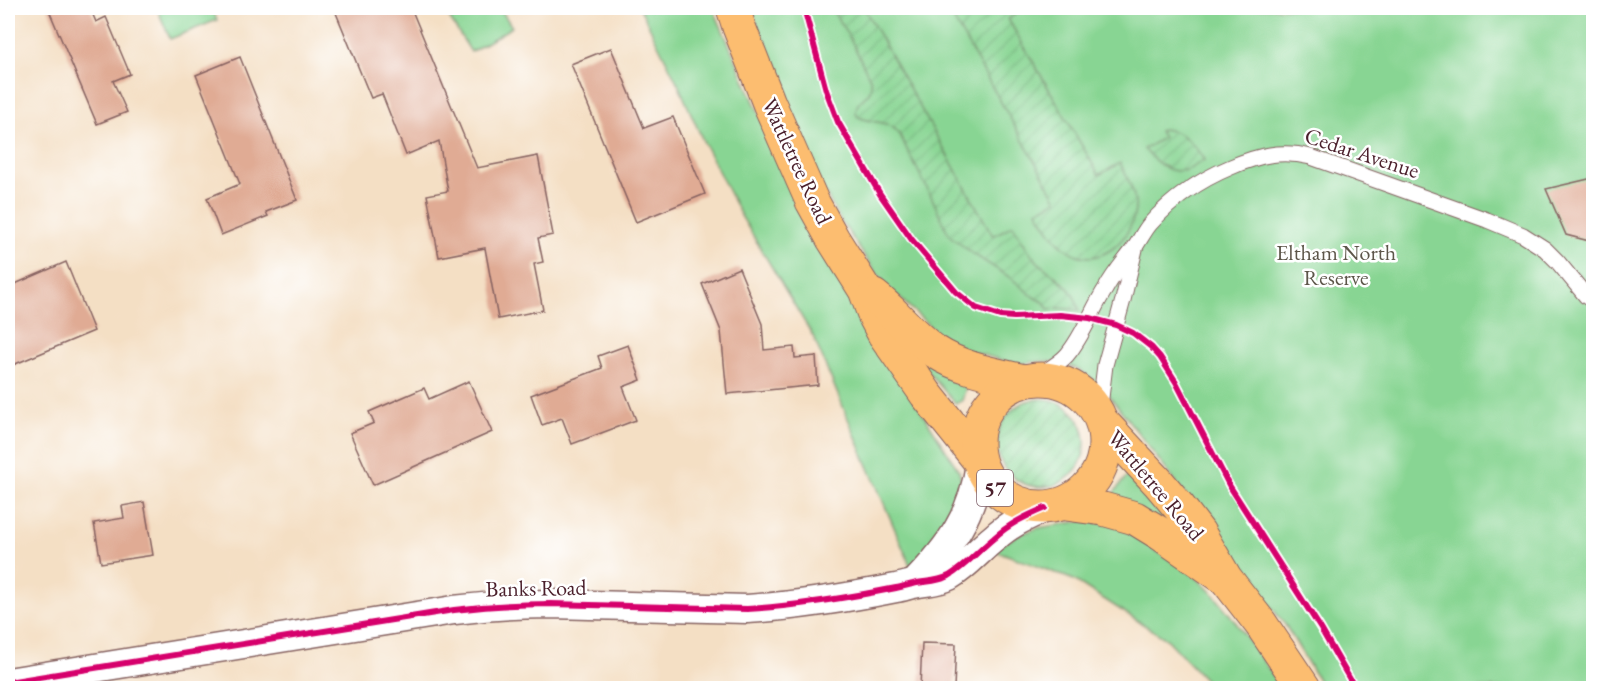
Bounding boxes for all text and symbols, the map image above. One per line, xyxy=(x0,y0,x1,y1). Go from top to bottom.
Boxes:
street label: Wattletree Road xyxy=(755,93,839,230)
street label: Cedar Avenue xyxy=(1301,121,1423,185)
park label: Eltham North Reserve xyxy=(1276,238,1396,292)
street label: Wattletree Road xyxy=(1101,424,1211,547)
road number: 57 xyxy=(977,470,1013,506)
street label: Banks Road xyxy=(485,573,588,603)

